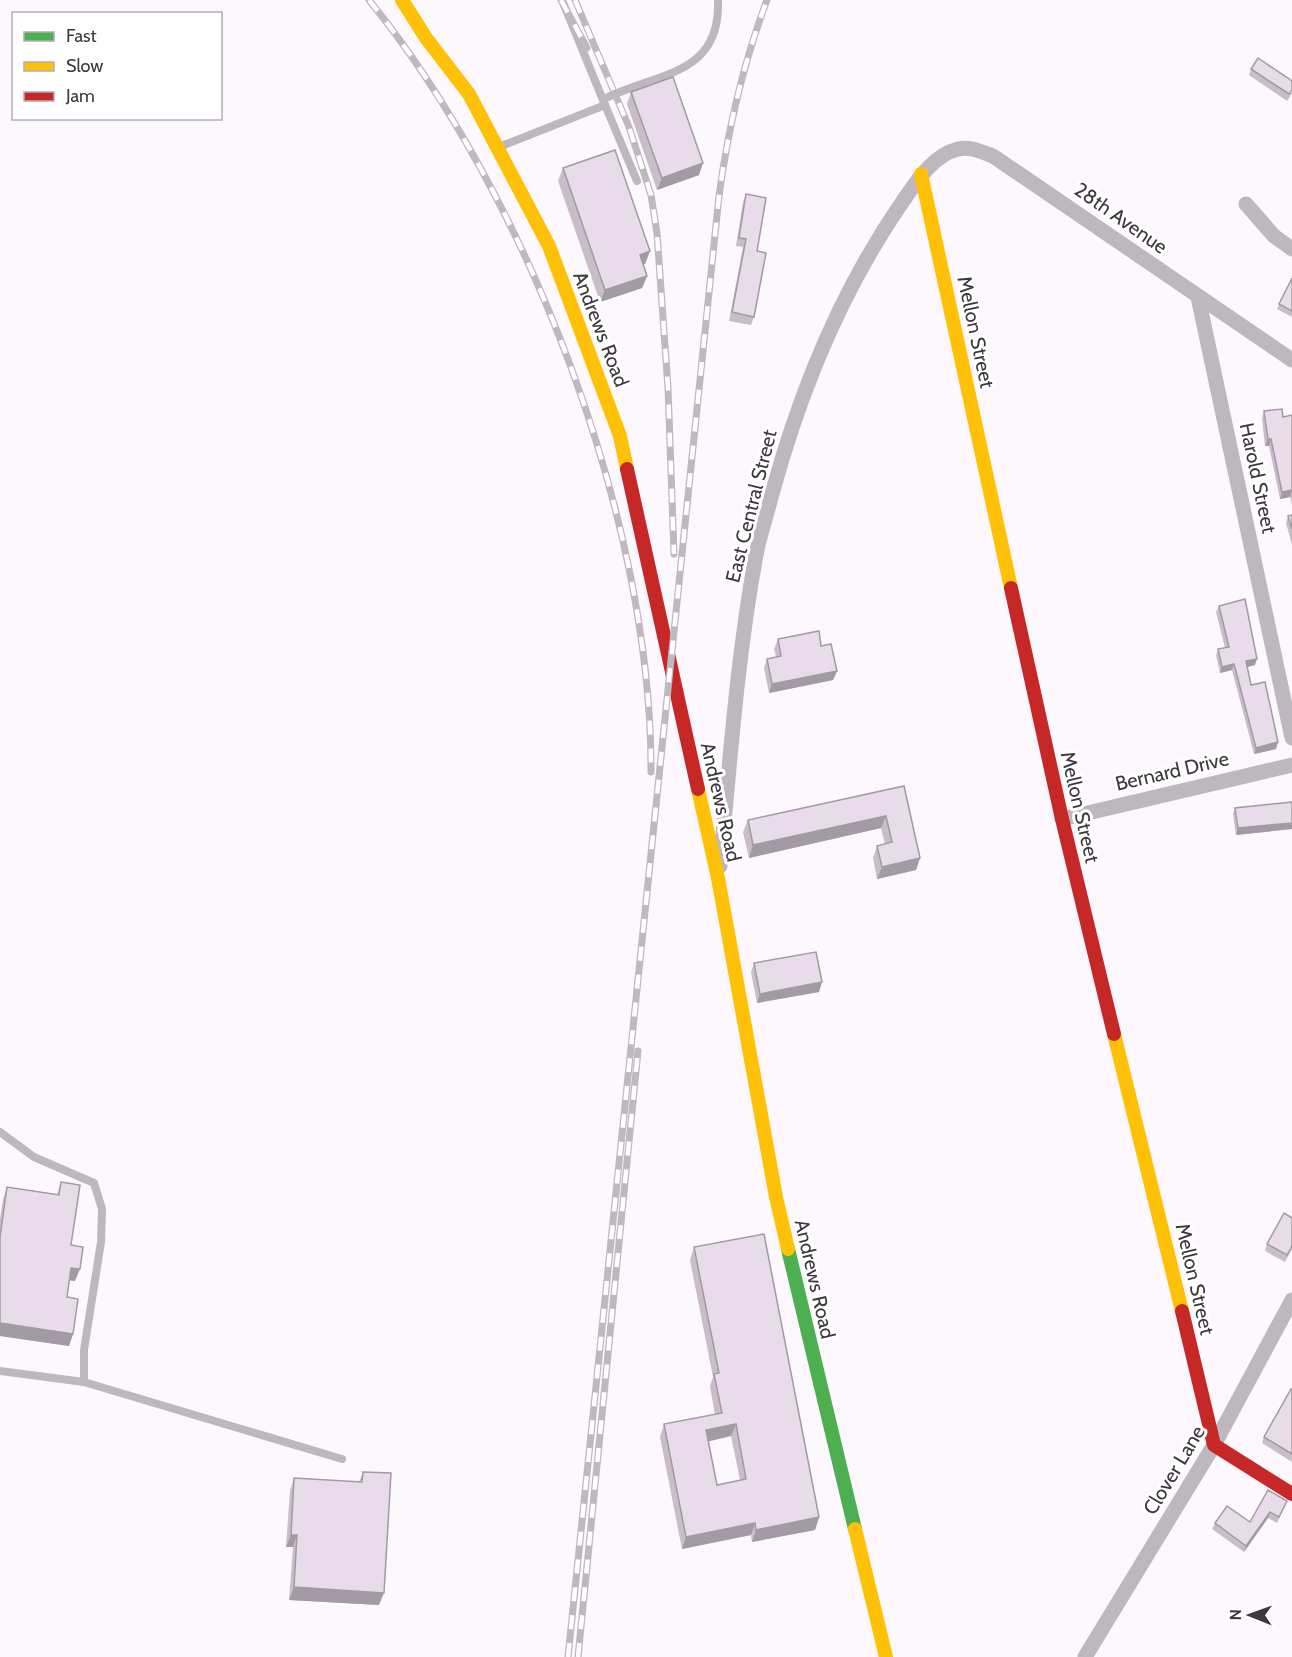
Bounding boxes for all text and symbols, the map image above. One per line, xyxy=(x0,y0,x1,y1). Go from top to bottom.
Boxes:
legend xyxy=(12,12,222,120)
text: Fast xyxy=(66,25,97,47)
text: Slow xyxy=(66,55,103,77)
text: Jam xyxy=(65,85,95,107)
street label: 28th Avenue xyxy=(1070,177,1172,259)
street label: Andrews Road xyxy=(568,268,634,390)
street label: Mellon Street xyxy=(952,274,1000,390)
street label: Harold Street xyxy=(1235,421,1281,536)
street label: East Central Street xyxy=(720,427,782,585)
street label: Andrews Road xyxy=(696,740,746,864)
street label: Bernard Drive xyxy=(1113,746,1231,796)
street label: Mellon Street xyxy=(1056,749,1105,865)
street label: Andrews Road xyxy=(790,1217,840,1341)
street label: Mellon Street xyxy=(1171,1221,1220,1337)
street label: Clover Lane xyxy=(1138,1421,1210,1519)
north arrow xyxy=(1220,1585,1280,1645)
text: N xyxy=(1226,1609,1245,1621)

